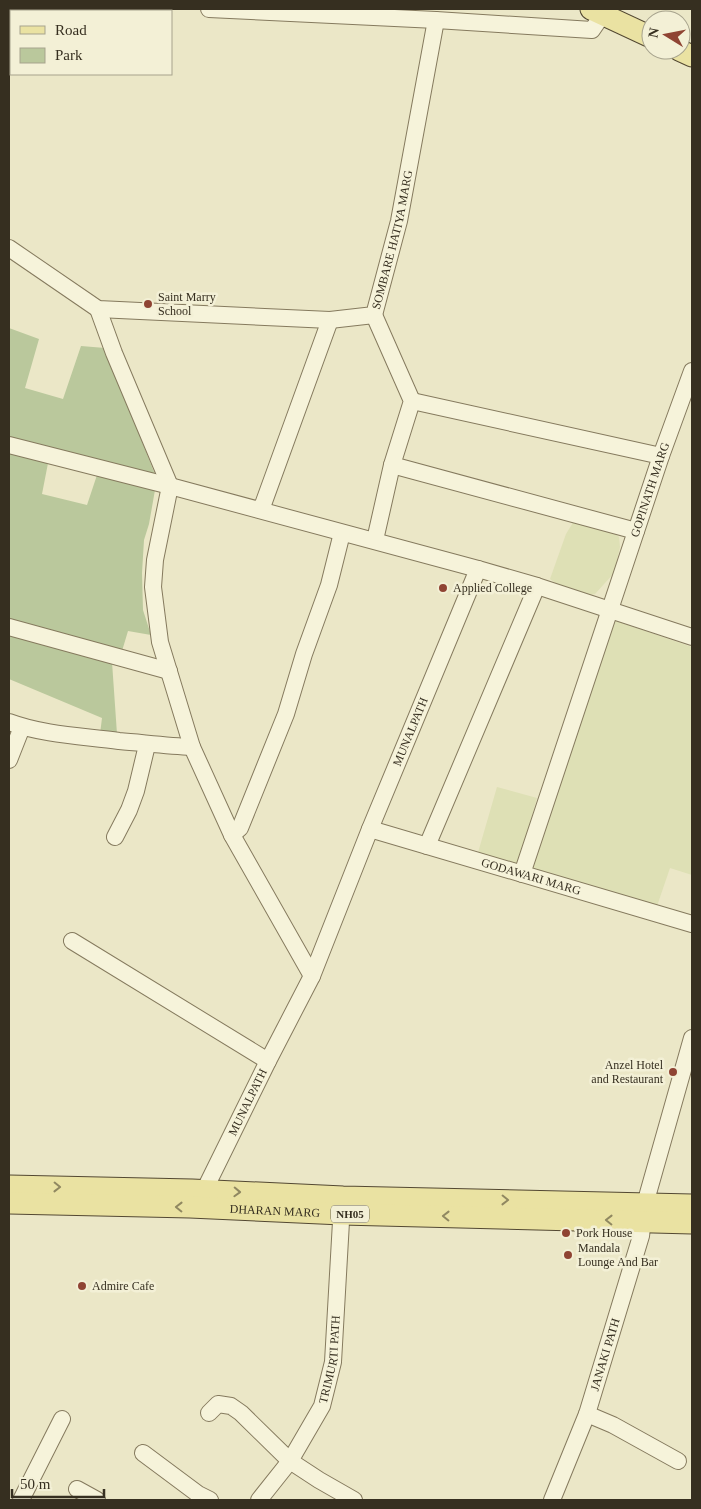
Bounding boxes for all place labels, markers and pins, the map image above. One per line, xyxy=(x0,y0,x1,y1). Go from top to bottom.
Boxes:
place label: Saint Marry School xyxy=(158,290,216,318)
marker: Saint Marry School xyxy=(142,298,154,310)
place label: Applied College xyxy=(453,581,532,595)
marker: Applied College xyxy=(437,582,449,594)
place label: Anzel Hotel and Restaurant xyxy=(591,1058,664,1086)
marker: Anzel Hotel and Restaurant xyxy=(667,1066,679,1078)
place label: Pork House xyxy=(576,1226,632,1240)
marker: Pork House xyxy=(560,1227,572,1239)
place label: Mandala Lounge And Bar xyxy=(578,1241,658,1269)
marker: Mandala Lounge And Bar xyxy=(562,1249,574,1261)
place label: Admire Cafe xyxy=(92,1279,154,1293)
marker: Admire Cafe xyxy=(76,1280,88,1292)

